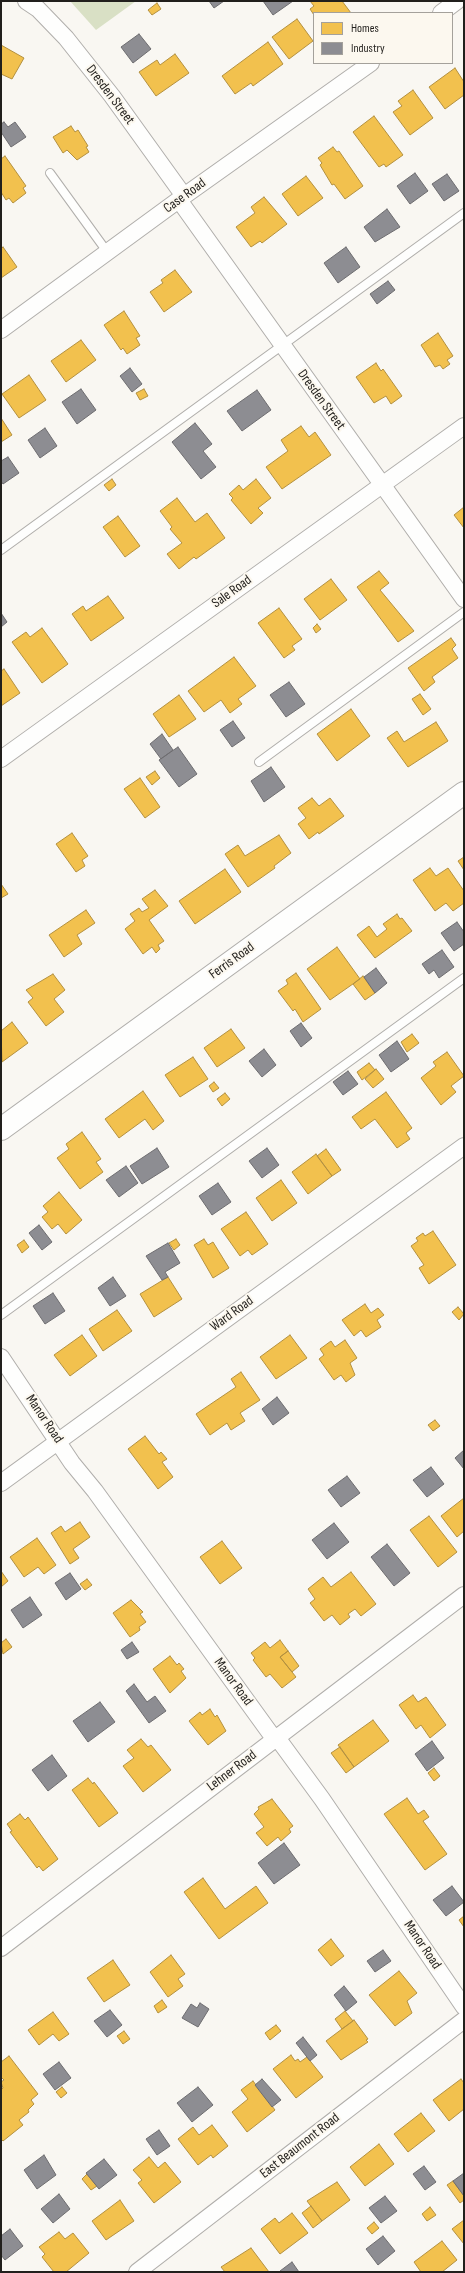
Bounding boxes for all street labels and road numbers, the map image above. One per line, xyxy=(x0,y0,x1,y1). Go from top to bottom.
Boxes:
street label: Dresden Street xyxy=(82,62,138,128)
street label: Case Road xyxy=(161,175,209,217)
street label: Dresden Street xyxy=(293,367,349,433)
street label: Sale Road xyxy=(209,572,255,612)
street label: Ferris Road xyxy=(206,939,258,983)
street label: Ward Road xyxy=(207,1293,257,1335)
street label: Manor Road xyxy=(22,1391,66,1447)
street label: Manor Road xyxy=(210,1655,256,1709)
street label: Lehner Road xyxy=(204,1747,260,1795)
street label: Manor Road xyxy=(400,1917,444,1973)
street label: East Beaumont Road xyxy=(257,2110,343,2182)

